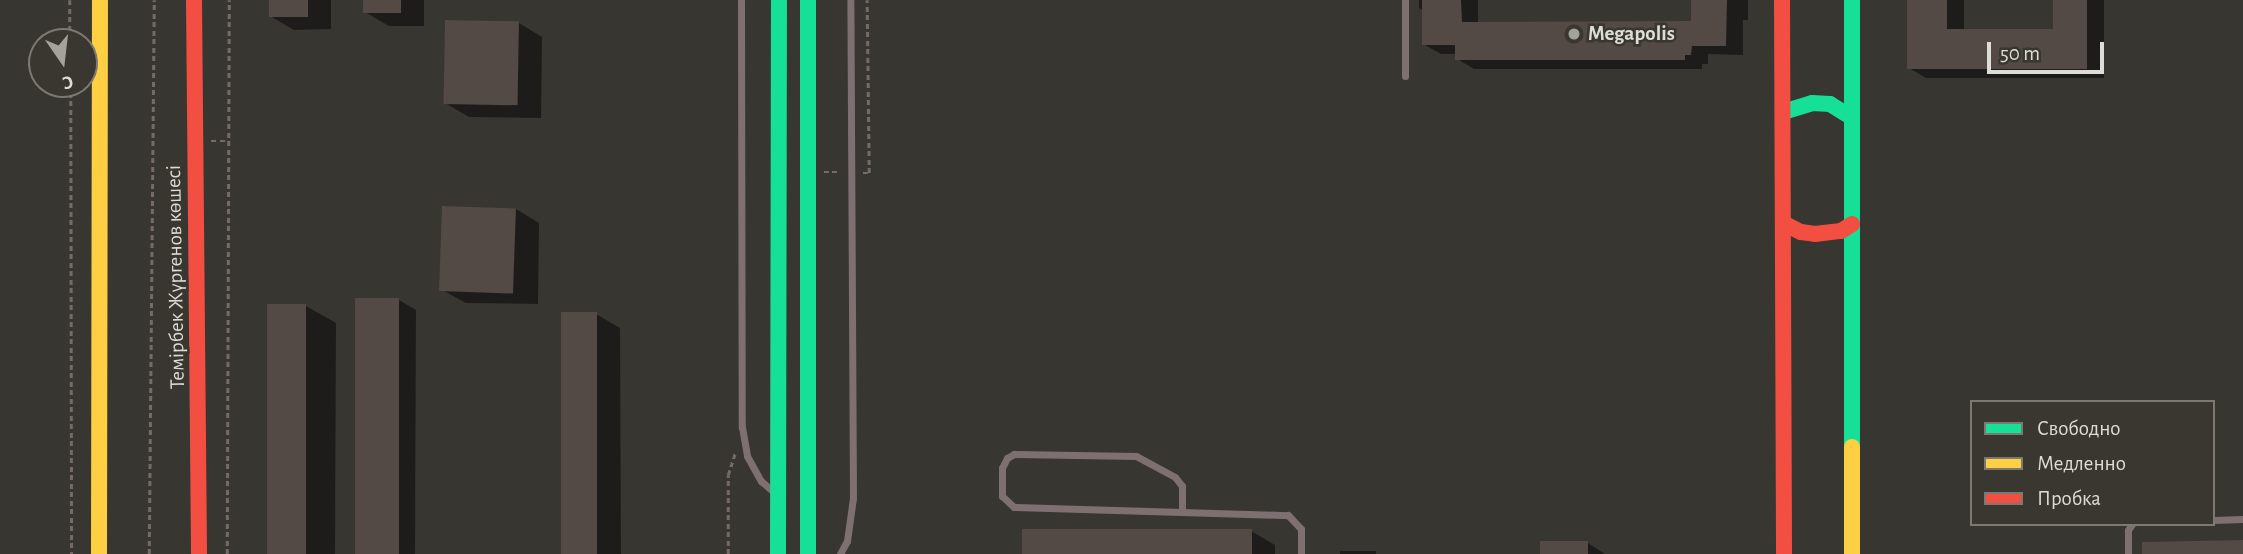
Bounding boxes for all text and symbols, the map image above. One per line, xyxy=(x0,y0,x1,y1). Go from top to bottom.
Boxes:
place label: Megapolis xyxy=(1588,21,1675,47)
marker: Megapolis xyxy=(1566,26,1582,42)
north arrow xyxy=(28,28,98,98)
scale bar xyxy=(1991,28,2108,72)
text: 50 m xyxy=(2000,43,2040,64)
text: С xyxy=(60,71,75,92)
street label: Темірбек Жүргенов көшесі xyxy=(161,165,191,389)
legend xyxy=(1970,400,2215,526)
text: Свободно xyxy=(2037,418,2121,439)
text: Медленно xyxy=(2037,453,2126,474)
text: Пробка xyxy=(2037,488,2101,509)

